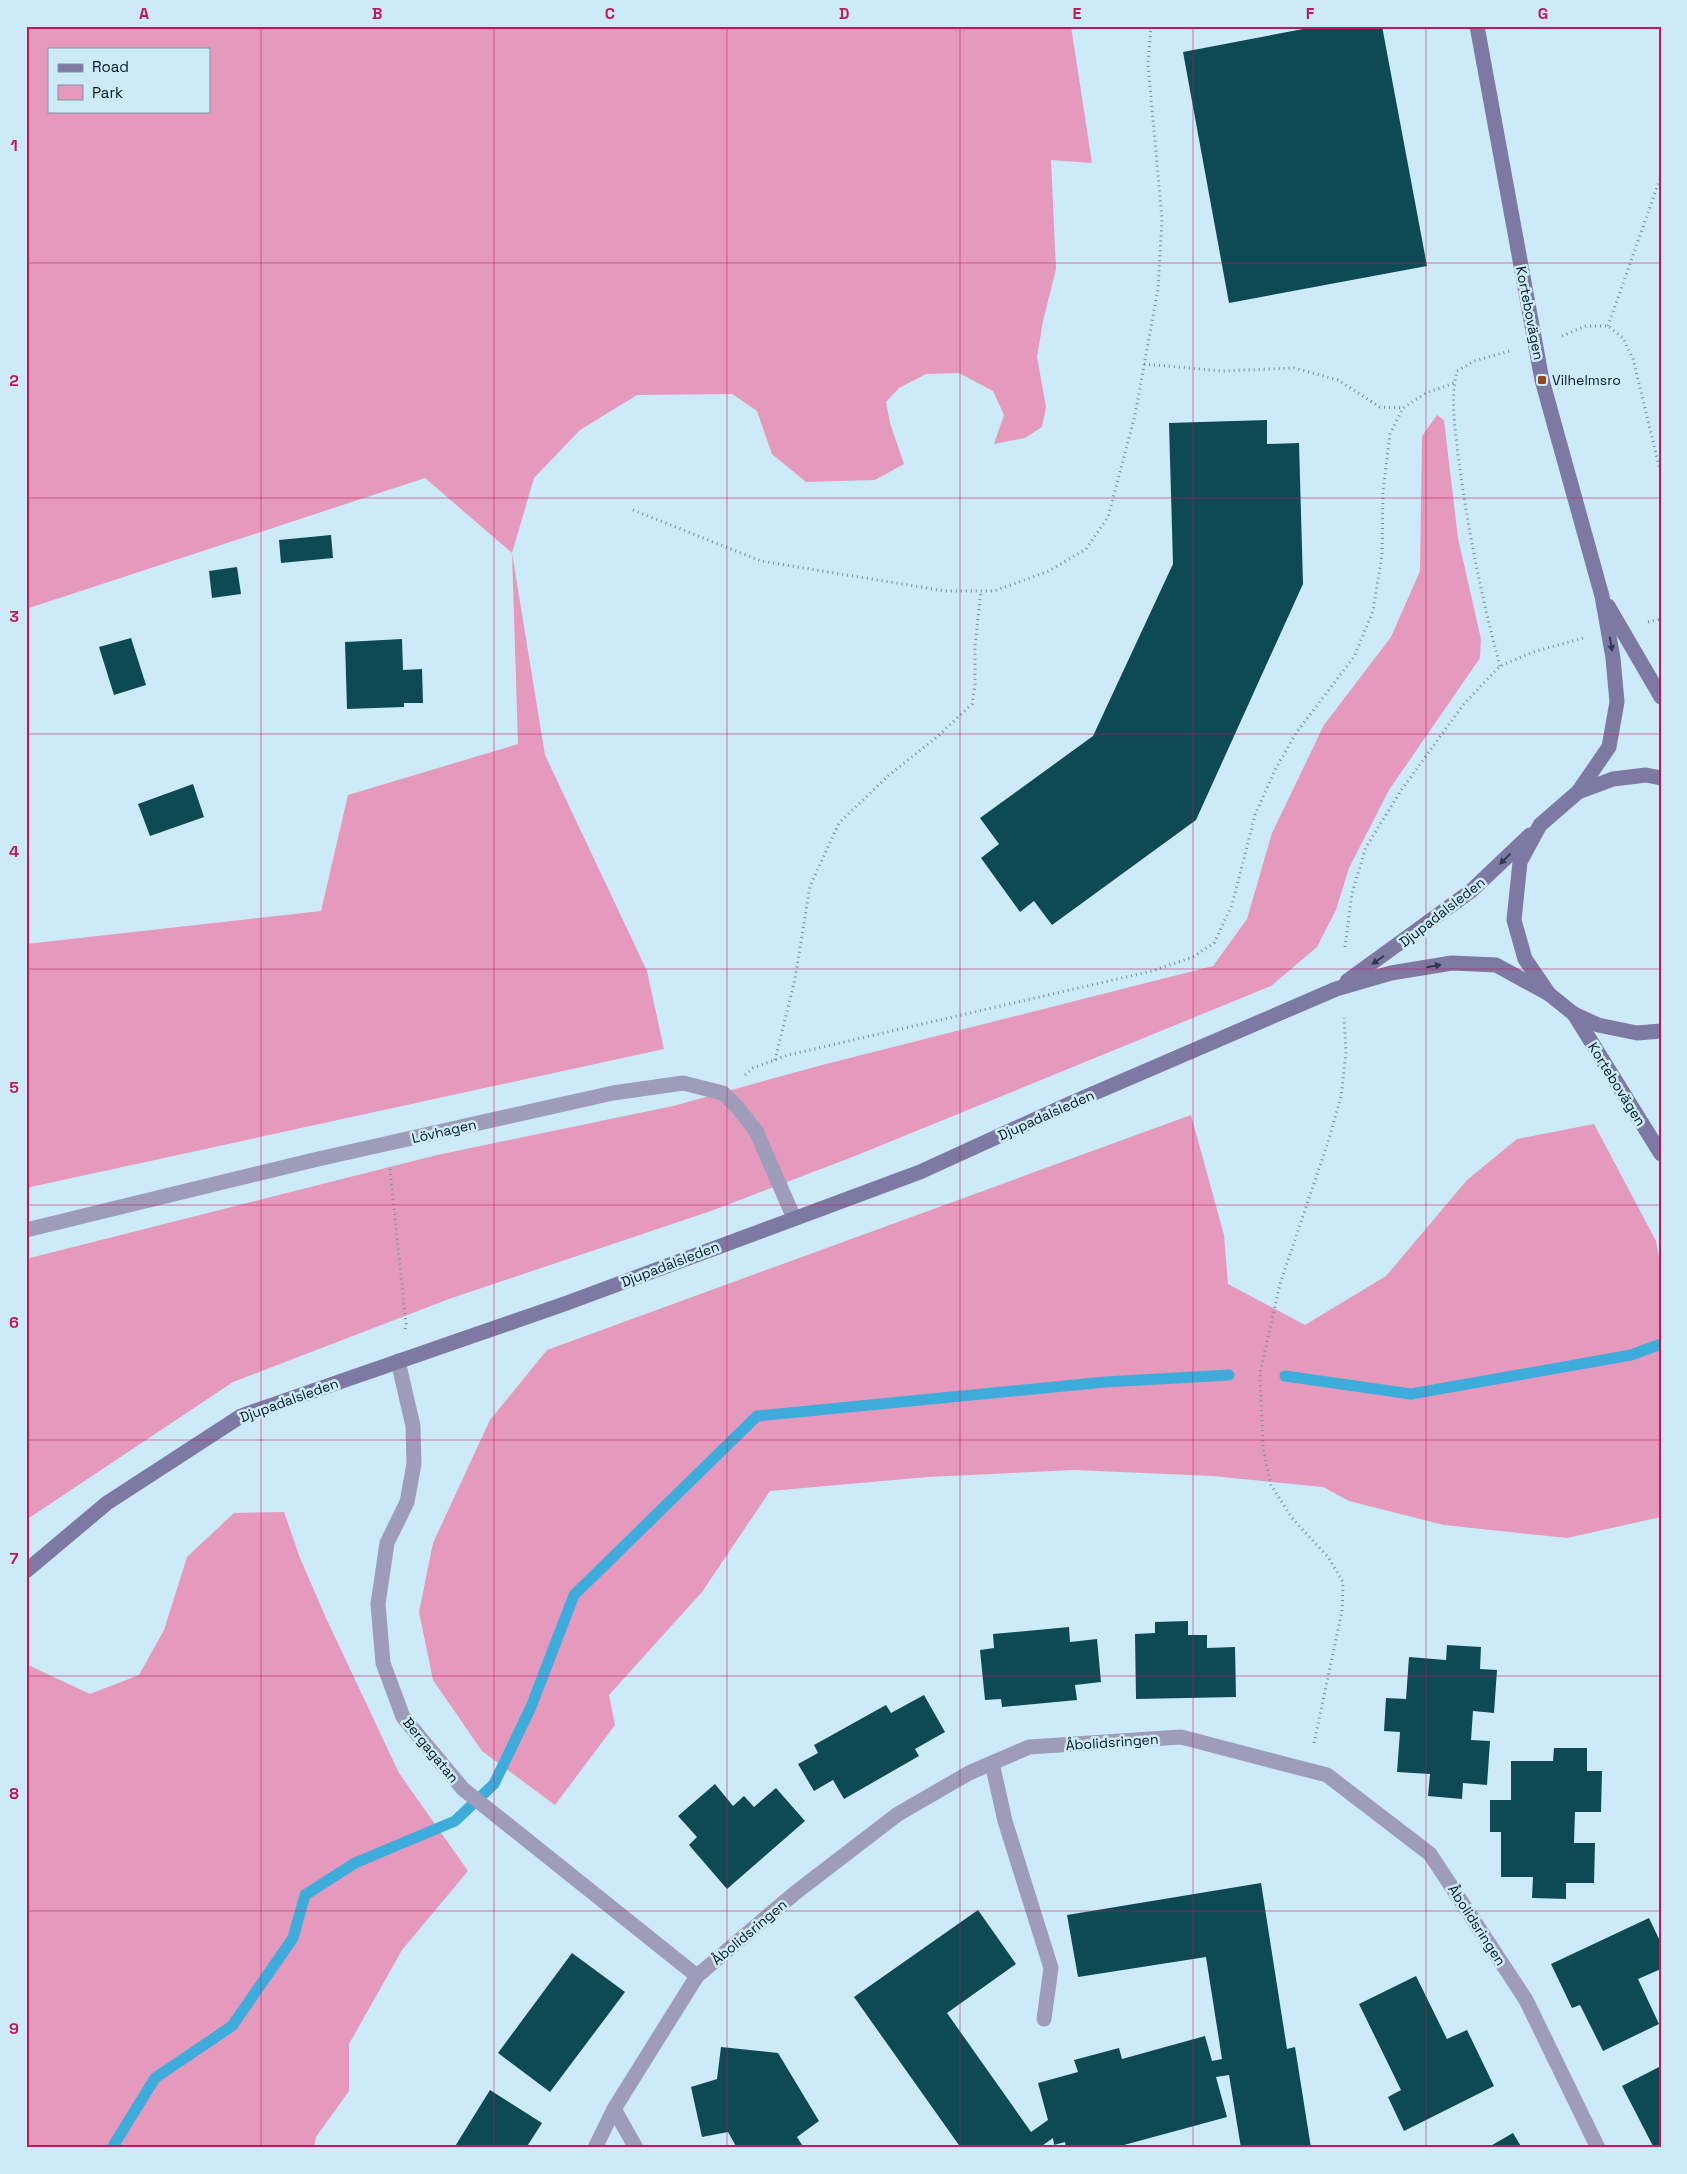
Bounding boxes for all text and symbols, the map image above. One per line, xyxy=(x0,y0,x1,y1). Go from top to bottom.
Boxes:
text: A xyxy=(139,3,149,24)
text: B xyxy=(372,3,382,24)
text: C xyxy=(605,3,615,24)
text: D xyxy=(839,3,849,24)
text: E xyxy=(1073,3,1082,24)
text: F xyxy=(1306,3,1315,24)
text: G xyxy=(1538,3,1548,24)
legend xyxy=(48,48,210,112)
text: Road xyxy=(92,57,129,76)
text: Park xyxy=(92,83,123,102)
text: 1 xyxy=(10,135,18,156)
street label: Kortebovägen xyxy=(1512,265,1548,361)
text: 2 xyxy=(9,370,19,391)
place label: Vilhelmsro xyxy=(1552,371,1621,389)
marker: Vilhelmsro xyxy=(1536,374,1548,386)
text: 3 xyxy=(9,606,19,627)
one-way arrow xyxy=(1607,637,1615,652)
text: 4 xyxy=(9,841,19,862)
one-way arrow xyxy=(1499,853,1511,865)
street label: Djupadalsleden xyxy=(1396,873,1488,951)
one-way arrow xyxy=(1371,955,1385,965)
one-way arrow xyxy=(1427,961,1443,969)
street label: Kortebovägen xyxy=(1584,1039,1650,1129)
text: 5 xyxy=(9,1077,19,1098)
street label: Djupadalsleden xyxy=(995,1086,1097,1144)
street label: Lövhagen xyxy=(410,1115,478,1147)
street label: Djupadalsleden xyxy=(618,1237,722,1291)
text: 6 xyxy=(9,1312,19,1333)
street label: Djupadalsleden xyxy=(237,1374,341,1426)
text: 7 xyxy=(10,1548,19,1569)
street label: Bergagatan xyxy=(399,1714,463,1786)
street label: Åbolidsringen xyxy=(1065,1730,1159,1754)
text: 8 xyxy=(9,1783,19,1804)
street label: Åbolidsringen xyxy=(1444,1881,1510,1969)
street label: Åbolidsringen xyxy=(708,1895,790,1969)
text: 9 xyxy=(9,2018,19,2039)

